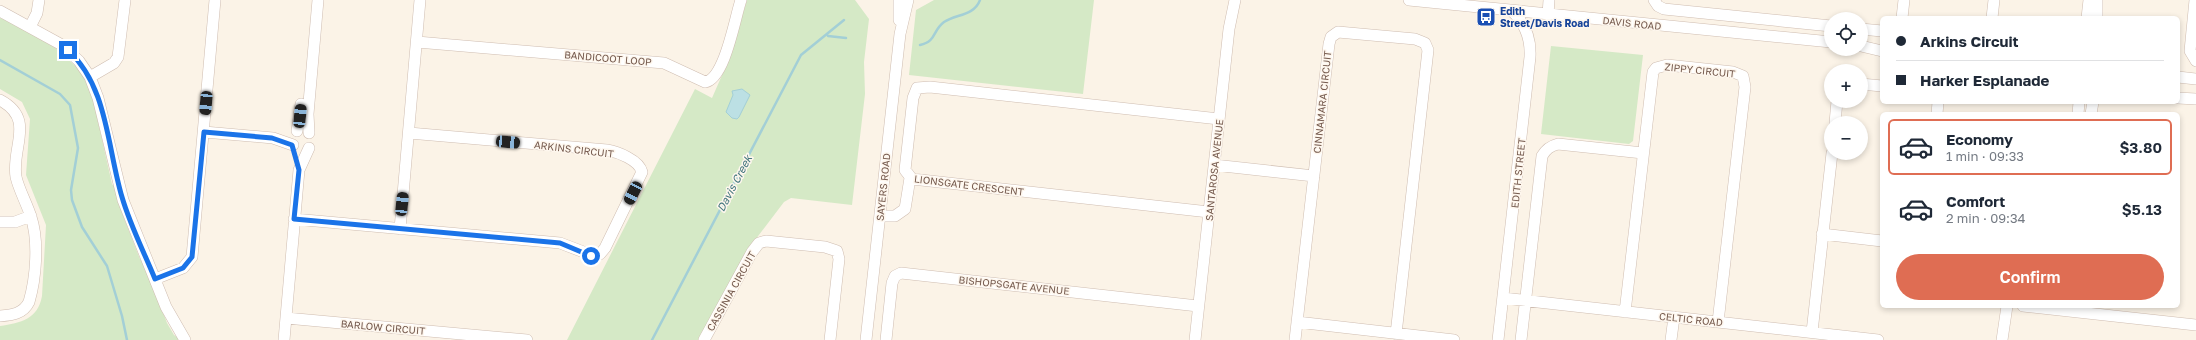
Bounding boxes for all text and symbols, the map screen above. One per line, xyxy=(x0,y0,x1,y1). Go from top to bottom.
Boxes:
place label: Edith Street/Davis Road xyxy=(1500,5,1589,29)
bus stop icon: Edith Street/Davis Road xyxy=(1475,6,1497,28)
map controls xyxy=(1824,12,1868,160)
button: locate xyxy=(1824,12,1868,56)
street label: DAVIS ROAD xyxy=(1602,14,1662,32)
text: Arkins Circuit xyxy=(1920,32,2019,50)
route end xyxy=(59,41,77,59)
street label: BANDICOOT LOOP xyxy=(564,48,653,68)
street label: CINNAMARA CIRCUIT xyxy=(1311,50,1333,154)
street label: ZIPPY CIRCUIT xyxy=(1664,60,1736,80)
button: + xyxy=(1824,64,1868,108)
text: Harker Esplanade xyxy=(1920,71,2049,89)
car xyxy=(199,91,213,115)
car xyxy=(293,103,307,129)
button: − xyxy=(1824,116,1868,160)
street label: SANTAROSA AVENUE xyxy=(1203,119,1225,221)
icon: car xyxy=(1898,129,1934,165)
text: Economy xyxy=(1946,130,2013,148)
car xyxy=(496,135,520,149)
street label: EDITH STREET xyxy=(1508,137,1528,209)
street label: ARKINS CIRCUIT xyxy=(533,138,615,160)
text: $3.80 xyxy=(2119,138,2162,156)
text: 1 min · 09:33 xyxy=(1946,148,2024,164)
water label: Davis Creek xyxy=(714,151,755,213)
street label: SAYERS ROAD xyxy=(873,153,893,221)
street label: LIONSGATE CRESCENT xyxy=(913,172,1025,198)
car xyxy=(622,180,644,206)
car xyxy=(395,191,409,217)
icon: car xyxy=(1898,191,1934,227)
text: Comfort xyxy=(1946,192,2005,210)
text: $5.13 xyxy=(2122,200,2162,218)
text: 2 min · 09:34 xyxy=(1946,210,2026,226)
route start xyxy=(582,247,600,265)
street label: CASSINIA CIRCUIT xyxy=(704,249,758,333)
button: Confirm xyxy=(1896,254,2164,300)
street label: BISHOPSGATE AVENUE xyxy=(958,273,1070,297)
street label: CELTIC ROAD xyxy=(1658,310,1724,328)
street label: BARLOW CIRCUIT xyxy=(340,317,426,337)

